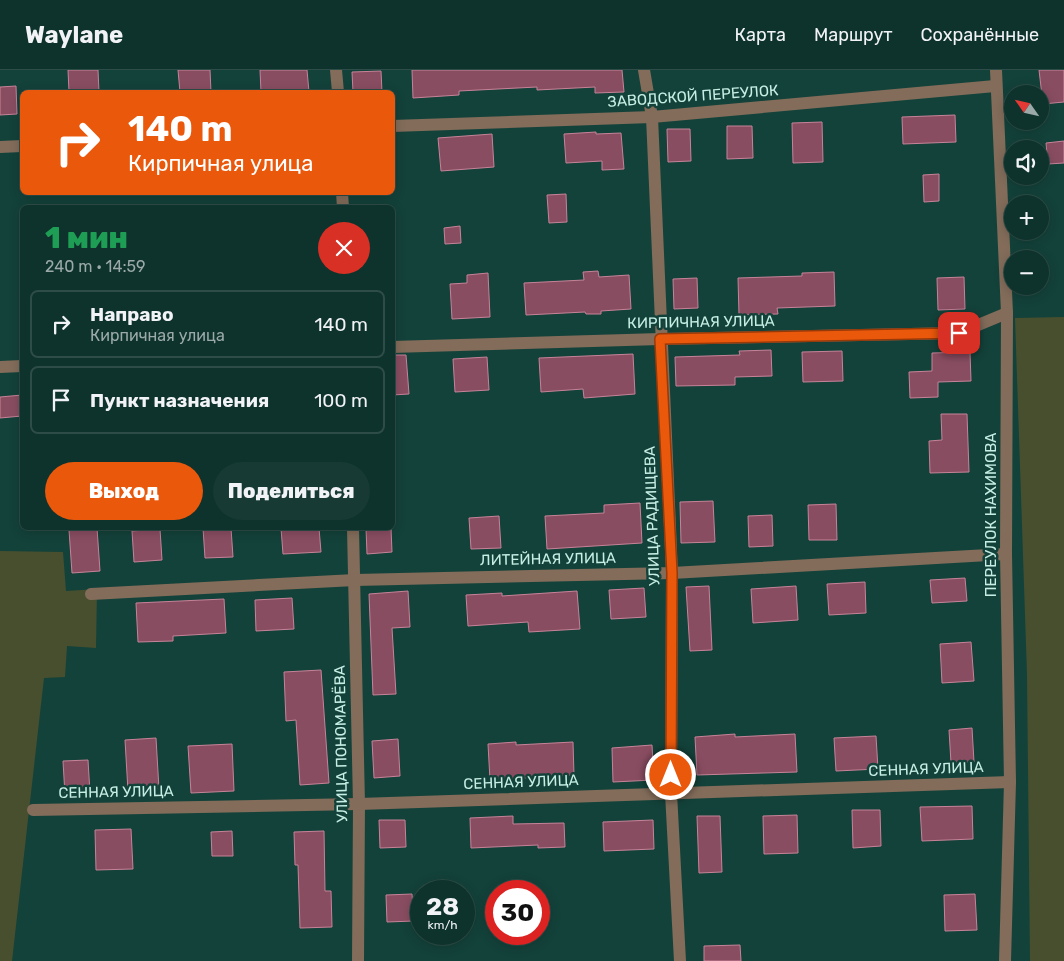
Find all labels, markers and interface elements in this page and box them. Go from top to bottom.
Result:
text: Waylane [25,21,123,49]
text: Карта [735,24,786,46]
text: Маршрут [814,24,893,46]
text: Сохранённые [921,24,1039,46]
street label: ЗАВОДСКОЙ ПЕРЕУЛОК [607,81,780,111]
north arrow [1004,85,1049,130]
map controls [1004,85,1049,295]
text: 140 m [128,108,233,150]
icon: right [45,110,110,175]
button: sound [1004,140,1049,185]
text: Кирпичная улица [128,150,313,177]
button: + [1004,195,1049,240]
text: 1 мин [45,220,128,256]
button: close [318,222,370,274]
button: − [1004,250,1049,295]
text: 240 m · 14:59 [45,257,145,276]
text: Направо [90,303,174,326]
icon: right [47,310,75,338]
street label: КИРПИЧНАЯ УЛИЦА [627,312,775,332]
pin [938,312,980,354]
text: 140 m [314,313,368,336]
icon: arrive [945,319,973,347]
text: Кирпичная улица [90,326,225,345]
icon: arrive [47,386,75,414]
text: Пункт назначения [90,389,269,412]
text: 100 m [314,389,368,412]
street label: ПЕРЕУЛОК НАХИМОВА [982,433,1000,597]
street label: УЛИЦА РАДИЩЕВА [641,446,663,586]
button: Выход [45,462,203,520]
button: Поделиться [213,462,370,520]
street label: ЛИТЕЙНАЯ УЛИЦА [480,549,616,569]
street label: УЛИЦА ПОНОМАРЁВА [331,665,351,823]
position arrow [644,748,696,800]
street label: СЕННАЯ УЛИЦА [868,758,984,780]
street label: СЕННАЯ УЛИЦА [463,771,579,793]
street label: СЕННАЯ УЛИЦА [58,782,174,802]
speed limit sign: 30 [485,880,550,945]
text: 28 [426,892,459,921]
text: km/h [428,918,457,932]

